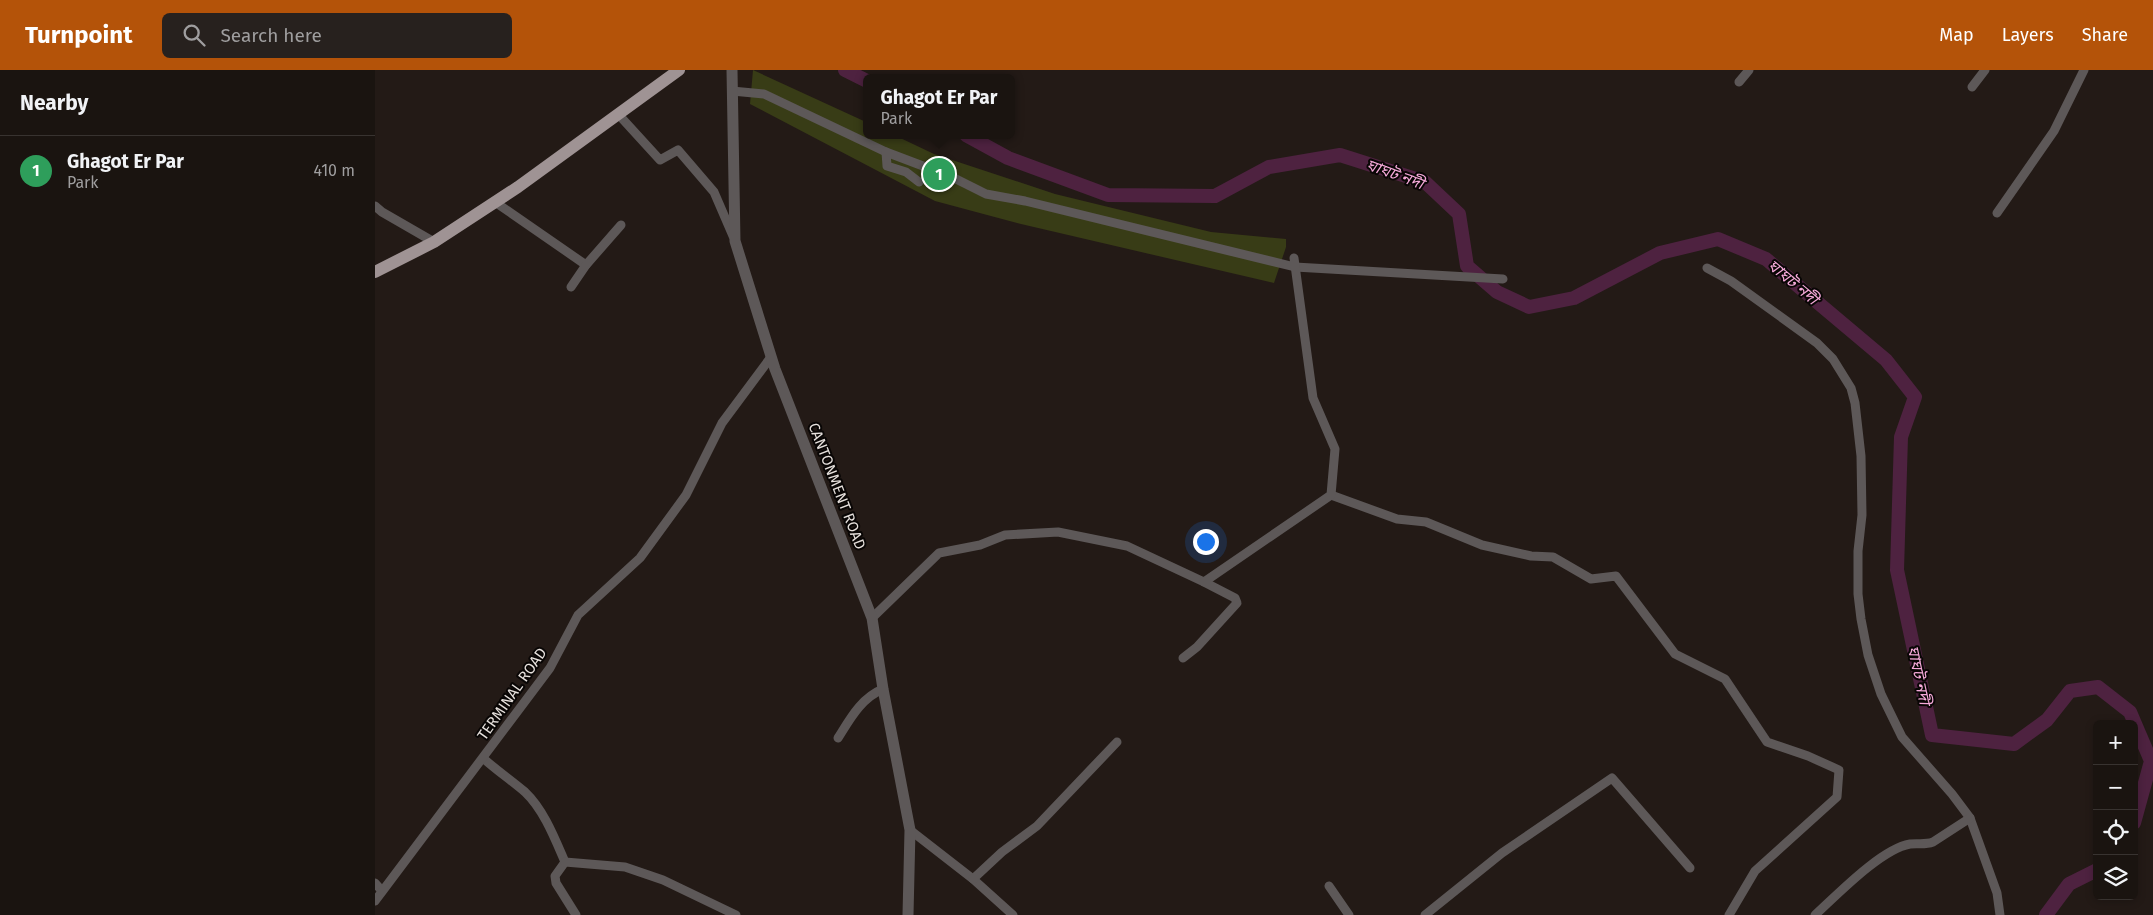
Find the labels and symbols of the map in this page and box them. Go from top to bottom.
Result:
pin: 1 [923,155,955,193]
water label: ঘাঘট নদী [1364,155,1429,194]
water label: ঘাঘট নদী [1764,256,1824,310]
street label: CANTONMENT ROAD [805,420,869,552]
your location [1193,529,1219,555]
street label: TERMINAL ROAD [473,644,551,744]
water label: ঘাঘট নদী [1903,644,1935,709]

